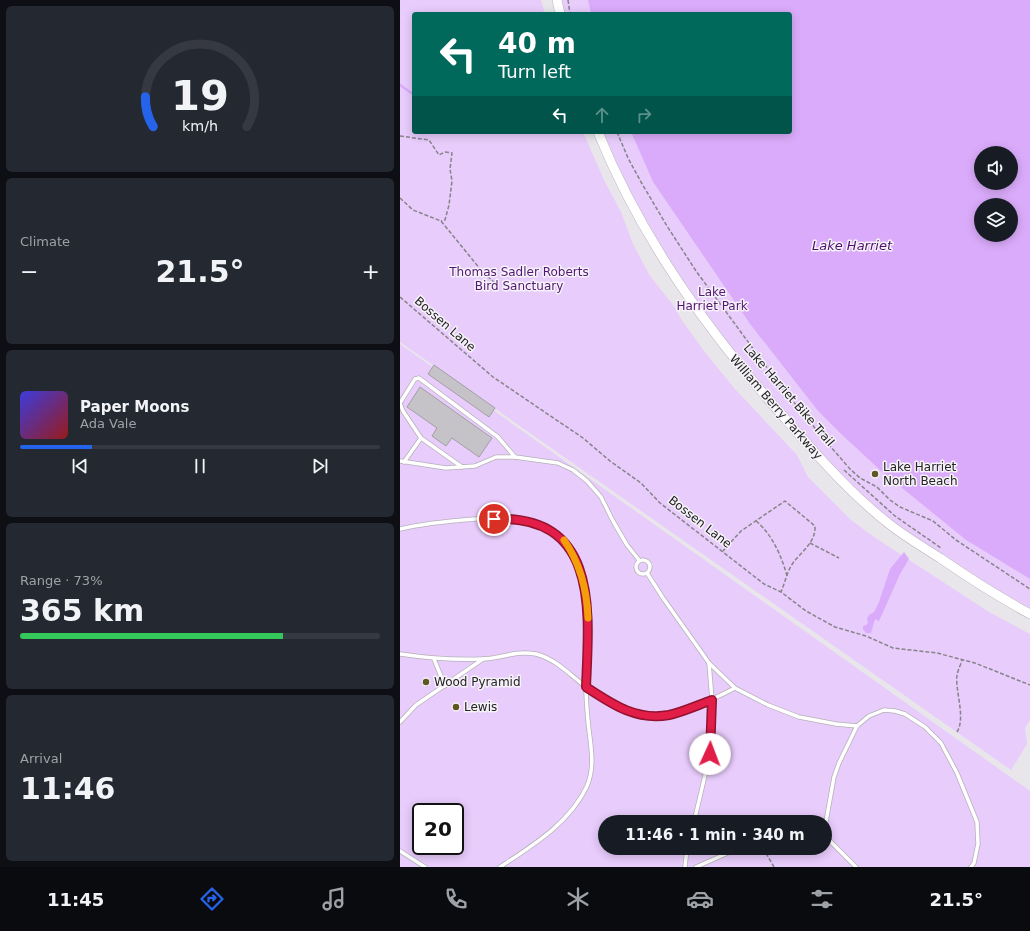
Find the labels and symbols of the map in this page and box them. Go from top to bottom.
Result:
water label: Lake Harriet [812,238,893,253]
park label: Thomas Sadler Roberts Bird Sanctuary [448,265,589,293]
park label: Lake Harriet Park [676,285,748,313]
street label: Bossen Lane [412,294,478,354]
street label: Lake Harriet Bike Trail [741,341,837,449]
street label: William Berry Parkway [727,352,825,462]
place label: Lake Harriet North Beach [883,460,958,488]
marker: Lake Harriet North Beach [870,469,880,479]
street label: Bossen Lane [666,493,734,551]
pin [477,502,511,536]
place label: Wood Pyramid [434,675,521,689]
marker: Wood Pyramid [421,677,431,687]
place label: Lewis [464,700,497,714]
marker: Lewis [451,702,461,712]
position arrow [689,733,731,775]
speed limit sign: 20 [412,803,464,855]

